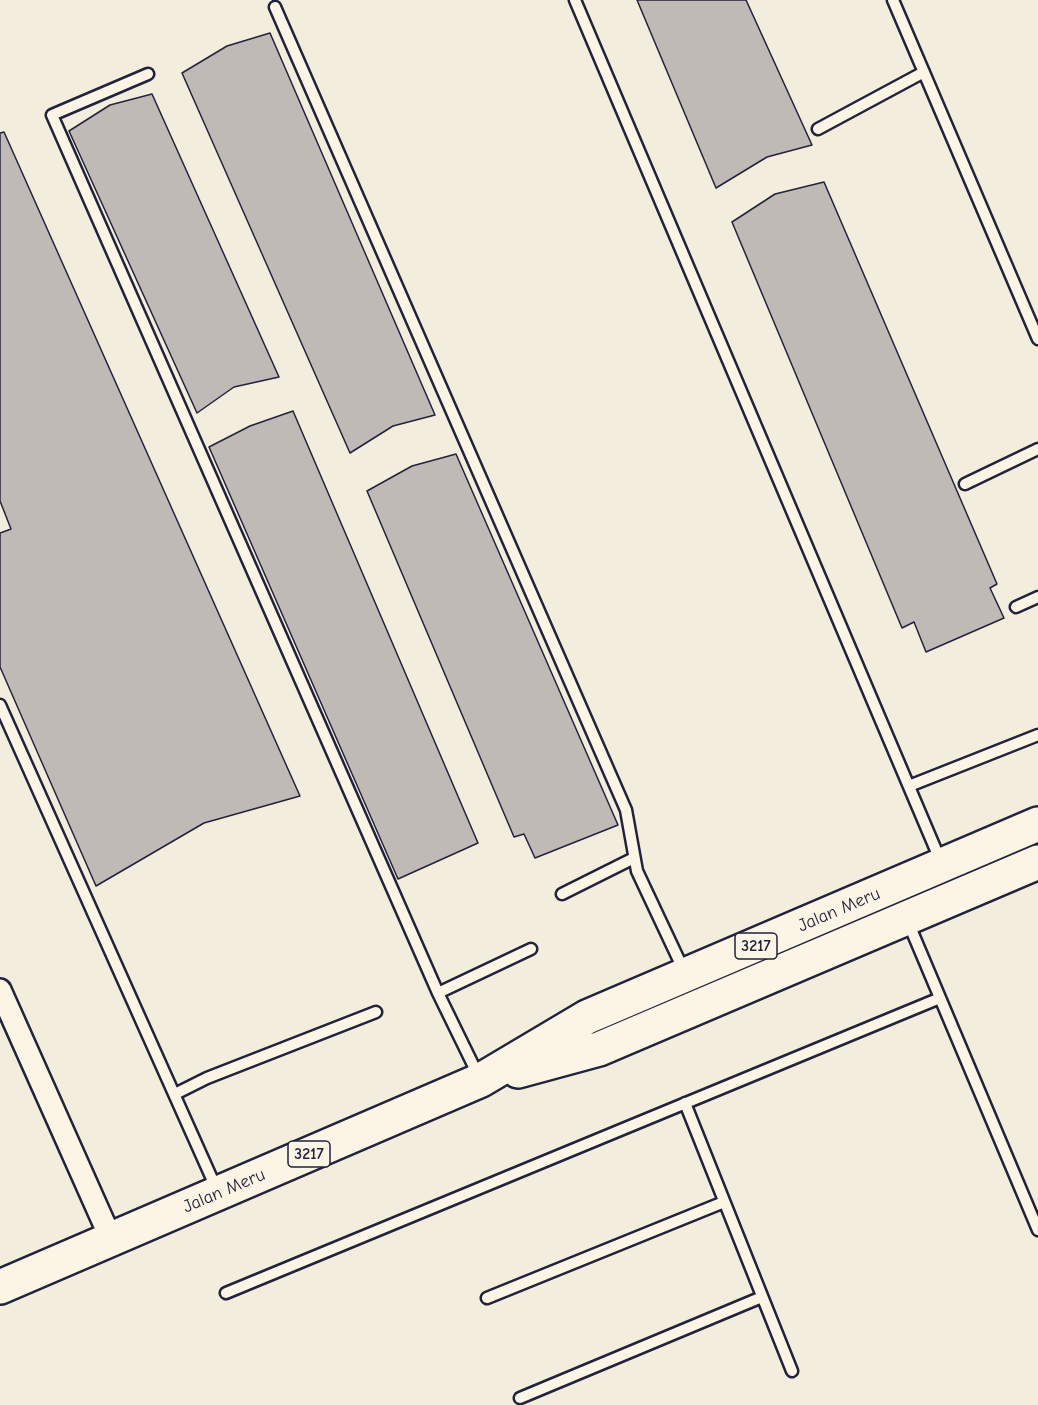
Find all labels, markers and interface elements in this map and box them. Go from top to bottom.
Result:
street label: Jalan Meru [795,883,883,937]
road number: 3217 [735,933,777,959]
road number: 3217 [288,1141,330,1167]
street label: Jalan Meru [180,1164,268,1218]

